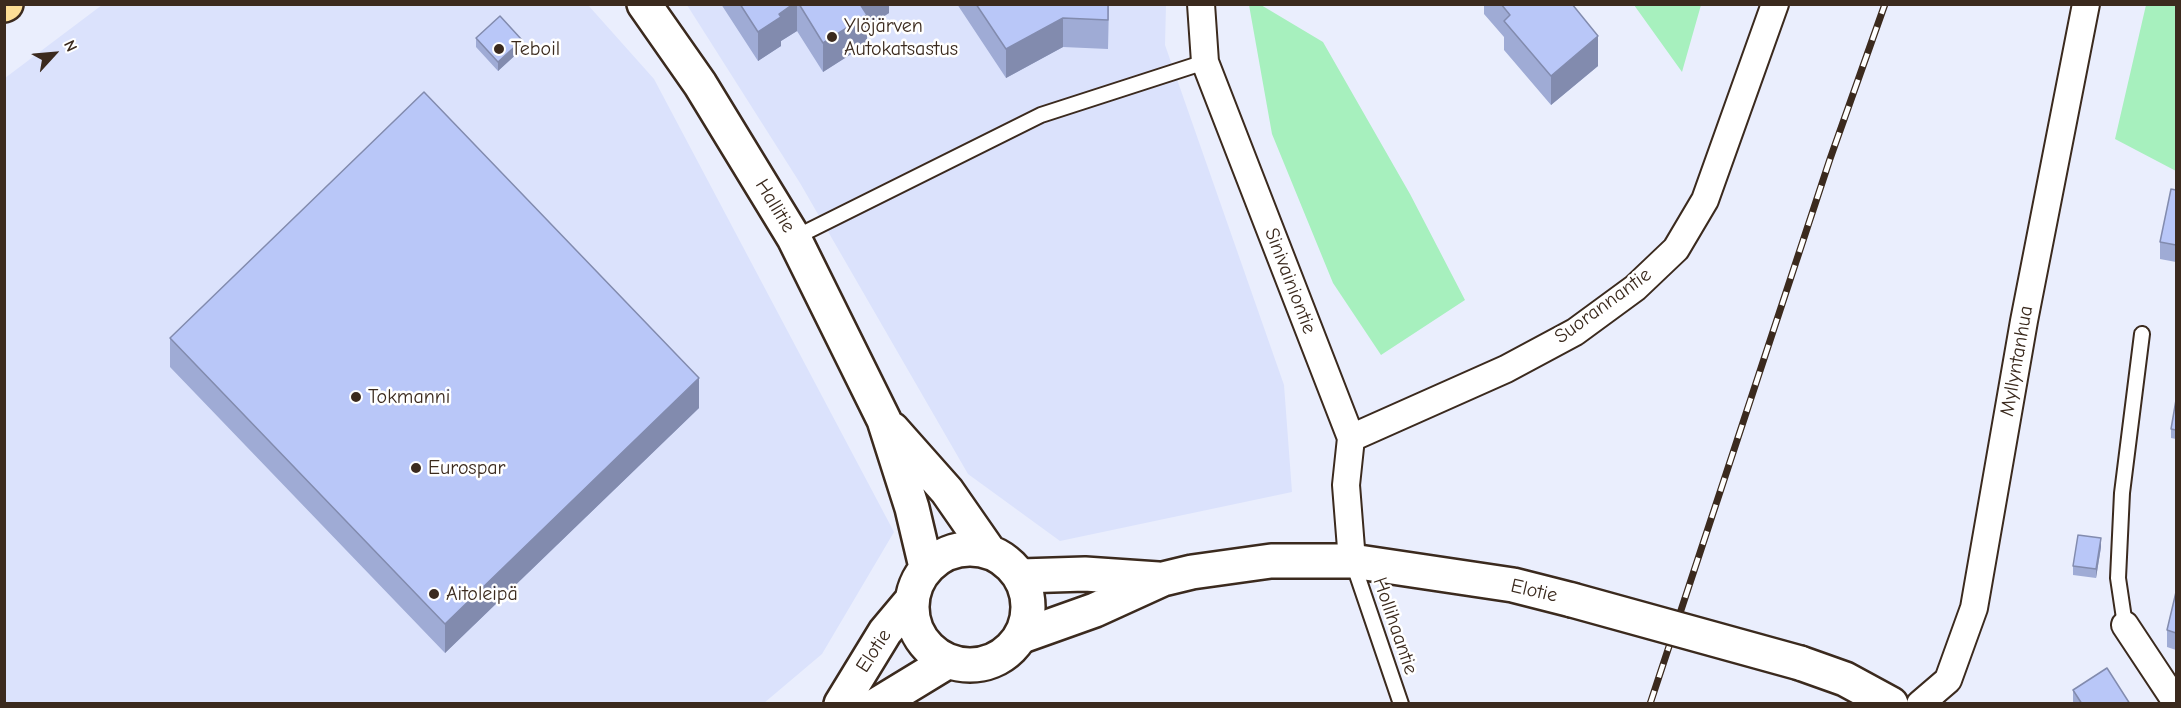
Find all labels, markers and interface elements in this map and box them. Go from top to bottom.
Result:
place label: Ylöjärven Autokatsastus [844,14,958,61]
north arrow [24,24,84,84]
marker: Ylöjärven Autokatsastus [825,30,839,44]
text: N [60,37,81,55]
place label: Teboil [511,37,560,61]
marker: Teboil [492,42,506,56]
street label: Hallitie [750,175,800,237]
street label: Sinivainiontie [1259,225,1321,337]
street label: Suorannantie [1550,263,1656,349]
street label: Myllyntanhua [1995,304,2039,418]
place label: Tokmanni [368,385,450,409]
marker: Tokmanni [349,390,363,404]
place label: Eurospar [428,456,506,480]
marker: Eurospar [409,461,423,475]
street label: Hollihaantie [1367,574,1423,678]
street label: Elotie [1508,574,1560,608]
place label: Aitoleipä [446,582,518,606]
marker: Aitoleipä [427,587,441,601]
street label: Elotie [851,625,897,677]

